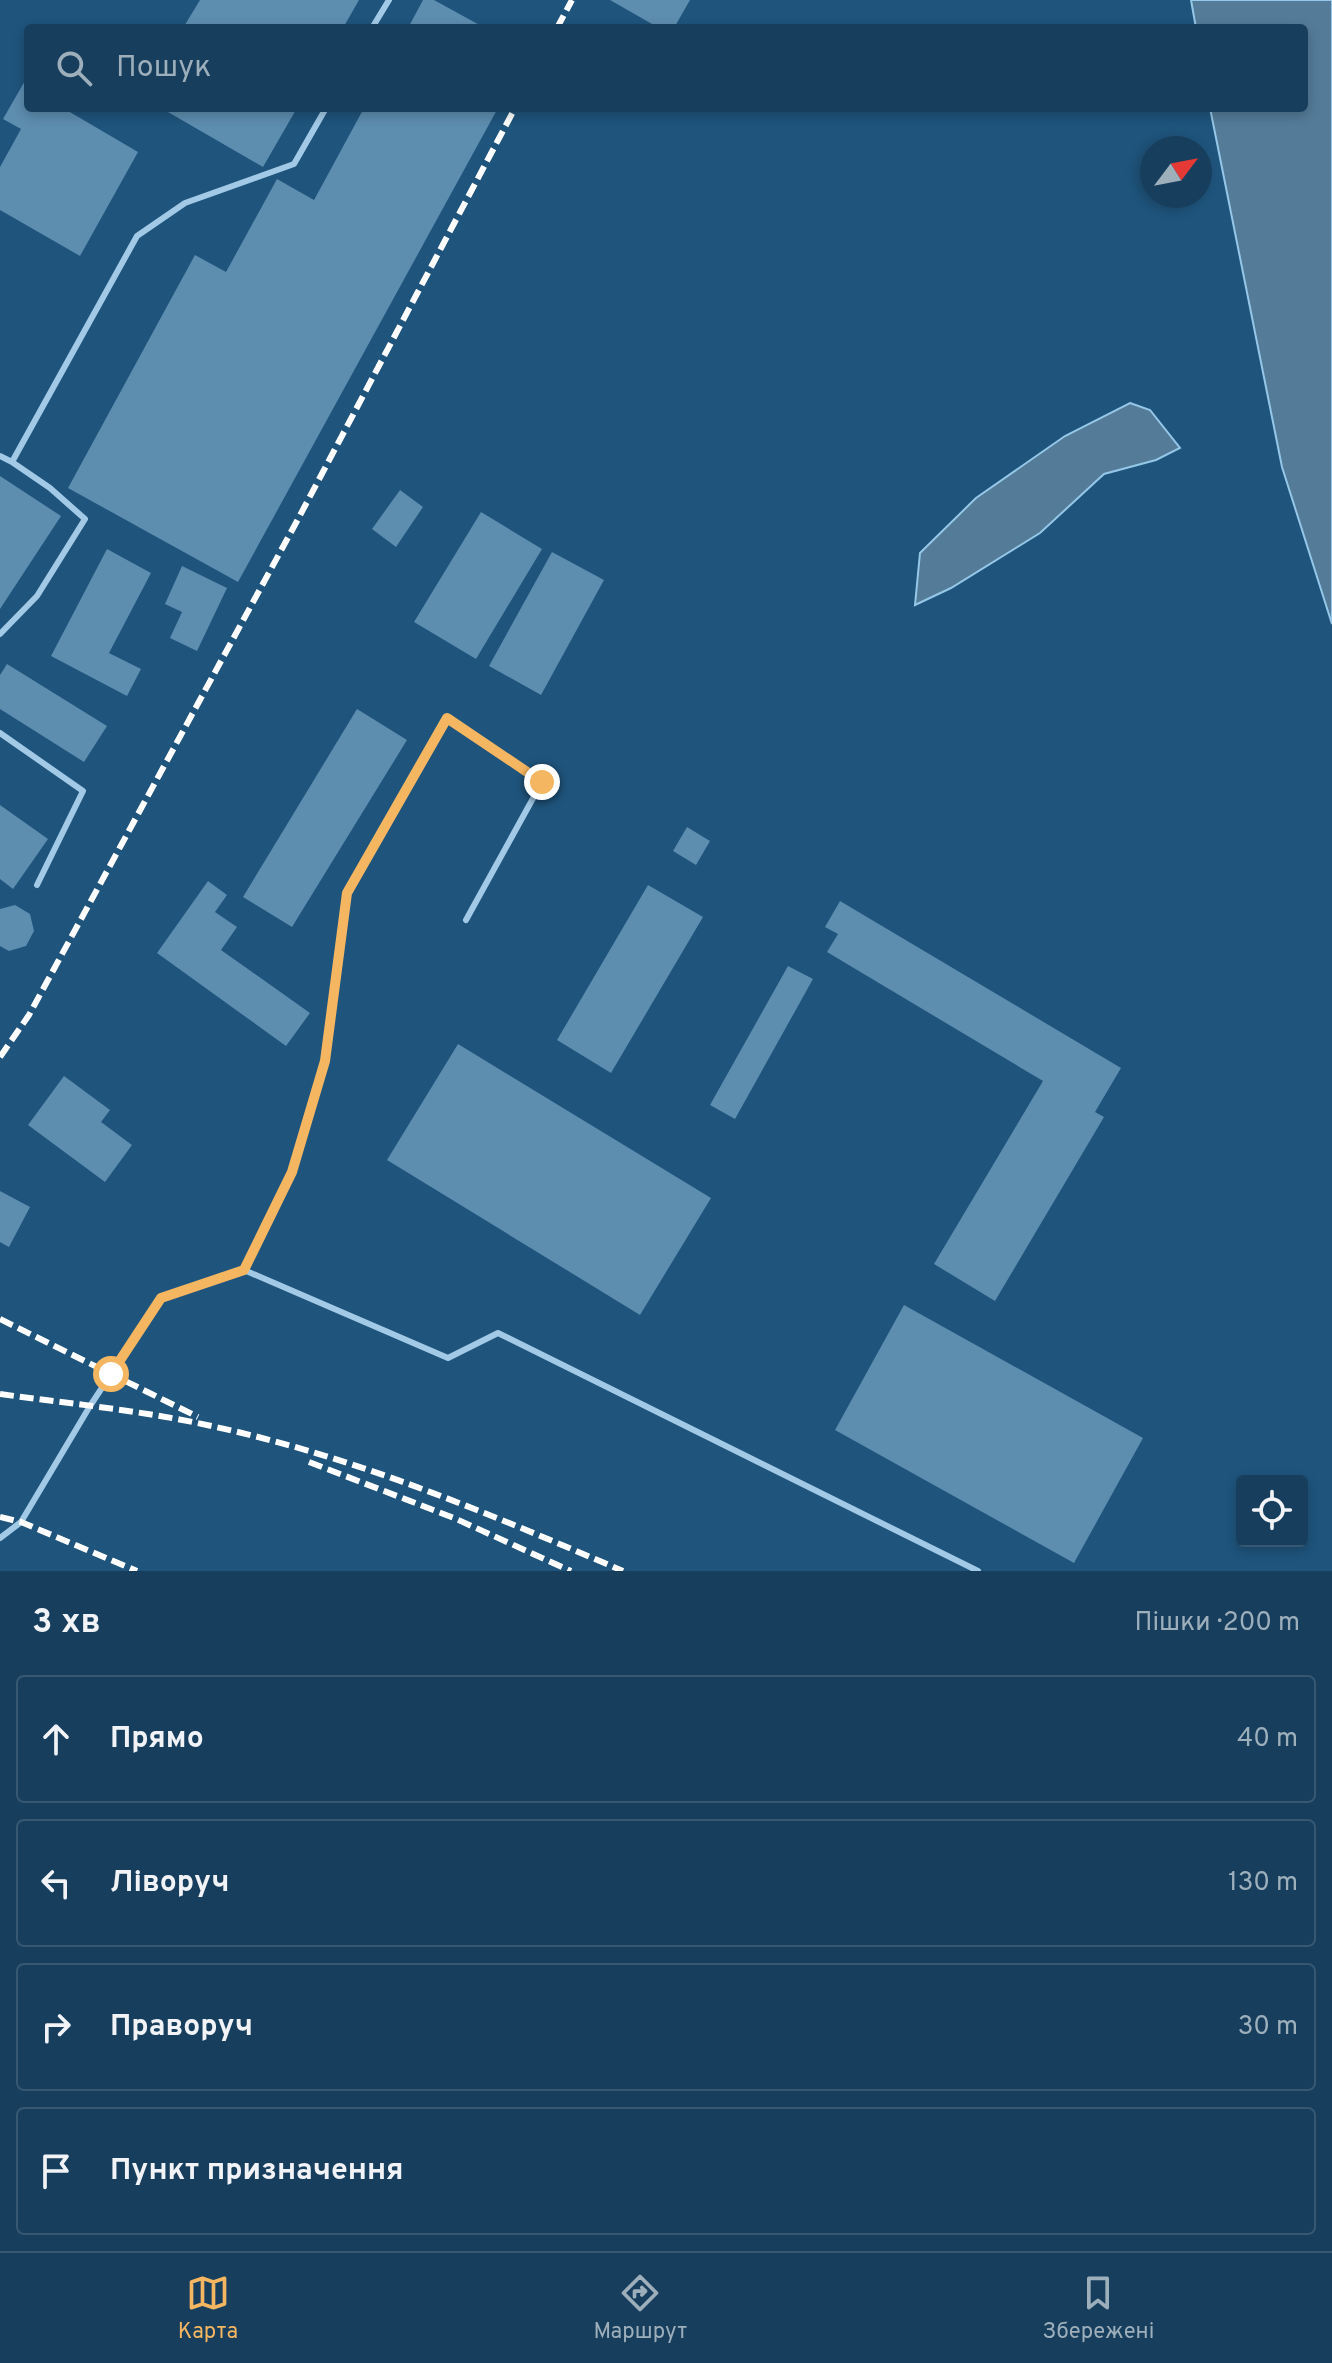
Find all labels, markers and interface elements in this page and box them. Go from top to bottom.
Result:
search box [24,24,1308,112]
icon: search [52,46,96,90]
text: Пошук [116,50,211,87]
north arrow [1140,136,1212,208]
route end [524,764,560,800]
route start [93,1356,129,1392]
map controls [1236,1475,1308,1547]
button: locate [1236,1475,1308,1547]
text: 3 хв [32,1602,101,1645]
text: Пішки · 200 m [1135,1607,1300,1640]
icon: ahead [34,1717,78,1761]
text: Прямо [110,1721,204,1758]
text: 40 m [1237,1723,1298,1756]
icon: left [34,1861,78,1905]
text: Ліворуч [110,1865,229,1902]
text: 130 m [1228,1867,1298,1900]
icon: right [34,2005,78,2049]
text: Праворуч [110,2009,253,2046]
text: 30 m [1238,2011,1298,2044]
icon: arrive [34,2149,78,2193]
text: Пункт призначення [110,2153,403,2190]
tab: Карта [178,2271,238,2346]
tab: Маршрут [594,2271,687,2346]
tab: Збережені [1043,2271,1154,2346]

